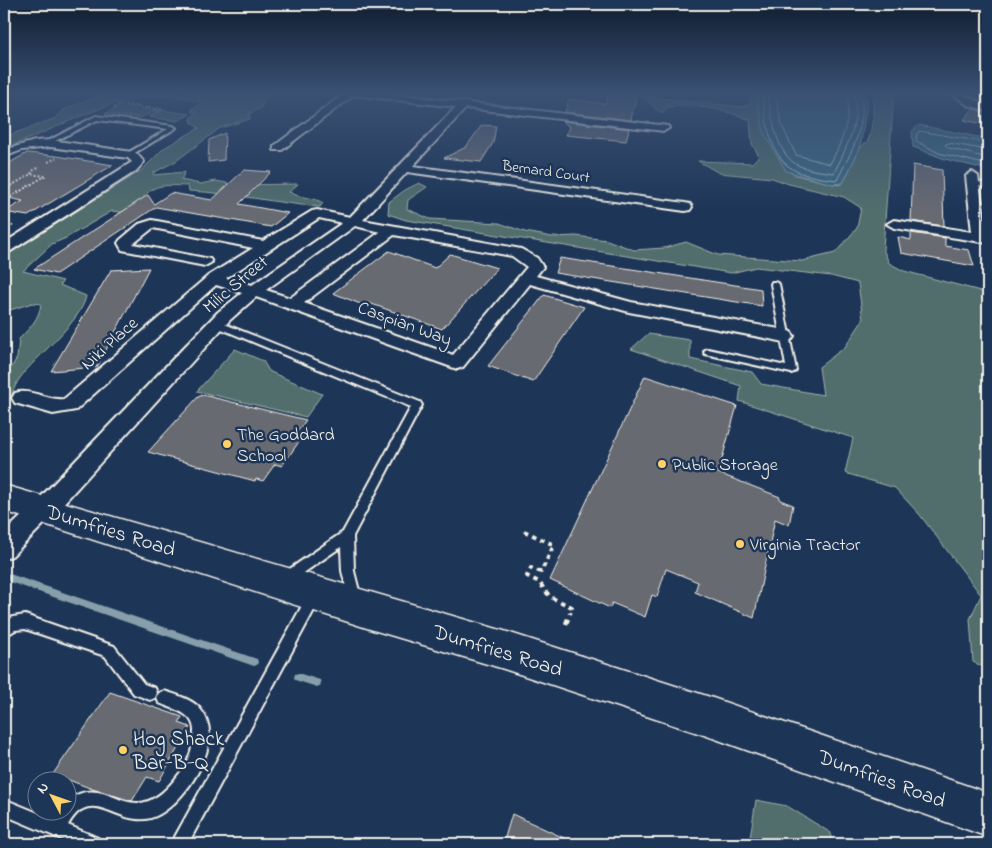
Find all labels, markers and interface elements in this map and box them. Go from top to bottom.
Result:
street label: Bernard Court [500,155,591,189]
street label: Milic Street [198,250,275,321]
street label: Caspian Way [354,296,455,354]
street label: Niki Place [76,311,145,377]
place label: The Goddard School [237,423,335,470]
marker: The Goddard School [221,438,233,450]
place label: Public Storage [672,453,779,480]
marker: Public Storage [656,458,668,470]
street label: Dumfries Road [41,498,179,566]
place label: Virginia Tractor [749,533,861,560]
marker: Virginia Tractor [734,538,746,550]
street label: Dumfries Road [428,618,566,686]
place label: Hog Shack Bar-B-Q [132,725,225,779]
street label: Dumfries Road [812,743,950,817]
marker: Hog Shack Bar-B-Q [117,744,129,756]
north arrow [28,770,78,820]
text: N [32,778,54,799]

